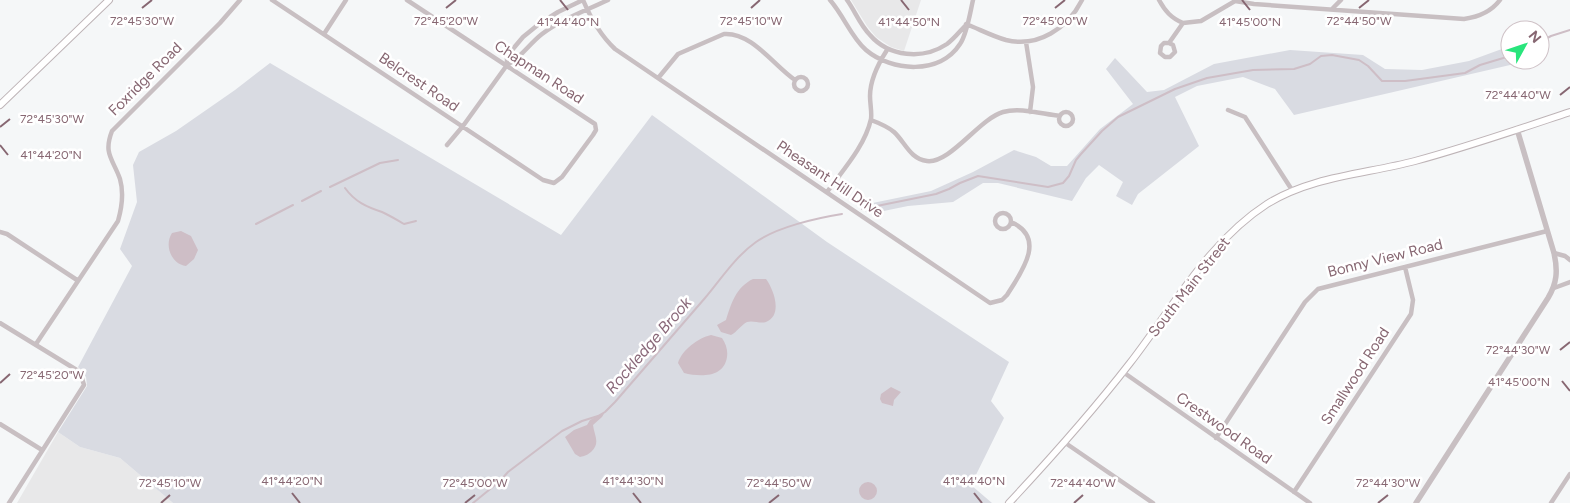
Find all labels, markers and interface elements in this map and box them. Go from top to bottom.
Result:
text: 72°45'30"W [110,14,174,28]
text: 72°45'20"W [414,14,479,28]
text: 72°45'10"W [720,14,783,28]
text: 72°45'00"W [1022,14,1088,28]
text: 72°44'50"W [1327,14,1392,28]
text: 41°44'40"N [537,15,599,29]
text: 41°44'50"N [878,15,940,29]
text: 41°45'00"N [1219,15,1281,29]
north arrow [1500,20,1550,70]
text: N [1525,27,1545,47]
street label: Chapman Road [491,36,587,108]
street label: Foxridge Road [105,39,185,119]
street label: Belcrest Road [375,49,463,115]
text: 72°44'40"W [1485,88,1551,102]
text: 72°45'30"W [20,112,84,126]
street label: Pheasant Hill Drive [773,137,887,221]
text: 41°44'20"N [20,148,82,162]
street label: South Main Street [1144,233,1234,341]
street label: Bonny View Road [1326,235,1444,281]
water label: Rockledge Brook [601,292,696,397]
street label: Smallwood Road [1317,324,1393,428]
text: 72°44'30"W [1486,343,1551,357]
text: 72°45'20"W [20,368,85,382]
text: 41°45'00"N [1488,375,1550,389]
street label: Crestwood Road [1173,388,1275,468]
text: 41°44'20"N [261,474,323,488]
text: 41°44'30"N [602,474,664,488]
text: 41°44'40"N [943,474,1005,488]
text: 72°45'10"W [139,476,202,490]
text: 72°45'00"W [442,476,508,490]
text: 72°44'50"W [747,476,812,490]
text: 72°44'40"W [1050,476,1116,490]
text: 72°44'30"W [1356,476,1421,490]

